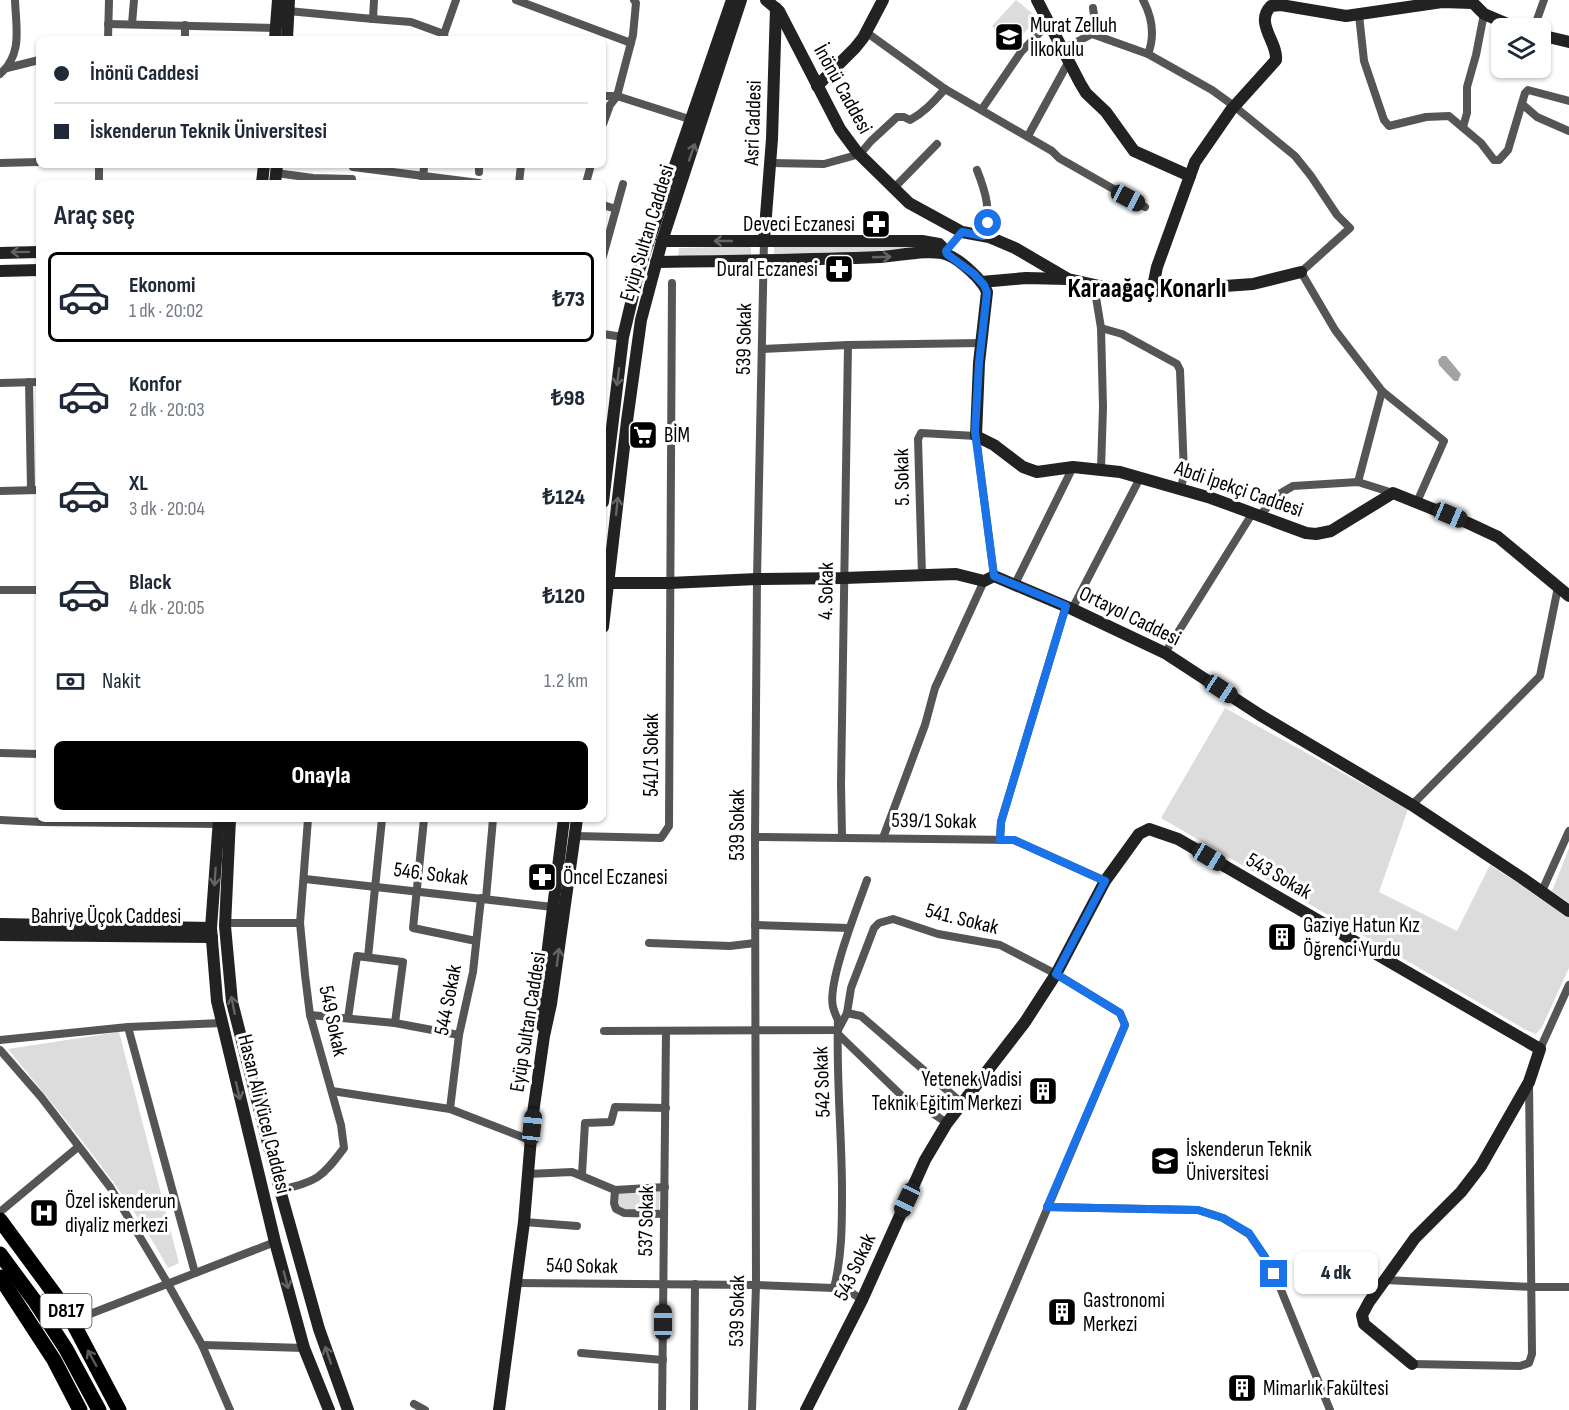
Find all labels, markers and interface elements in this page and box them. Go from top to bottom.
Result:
place label: Murat Zelluh İlkokulu [1030,13,1117,62]
map controls [1491,18,1551,78]
button: layers [1491,18,1551,78]
school or university icon: Murat Zelluh İlkokulu [993,21,1025,53]
street label: İnönü Caddesi [808,40,878,138]
text: İnönü Caddesi [90,60,199,87]
street label: Asri Caddesi [739,80,767,167]
text: İskenderun Teknik Üniversitesi [90,118,327,145]
one-way arrow [687,143,698,162]
street label: Eyüp Sultan Caddesi [614,162,680,304]
car [1108,182,1148,214]
text: Araç seç [54,200,135,232]
pharmacy icon: Deveci Eczanesi [860,208,892,240]
route start [974,209,1001,236]
place label: Deveci Eczanesi [743,212,855,237]
one-way arrow [713,235,733,247]
one-way arrow [10,246,30,258]
one-way arrow [872,251,892,263]
pharmacy icon: Dural Eczanesi [823,253,855,285]
place label: Dural Eczanesi [717,257,818,282]
icon: car [57,270,111,324]
text: Ekonomi [129,272,195,299]
district label: Karaağaç Konarlı [1068,273,1226,305]
text: ₺73 [552,286,585,313]
text: 1 dk · 20:02 [129,299,203,323]
street label: 539 Sokak [731,303,757,375]
one-way arrow [613,366,624,386]
icon: car [57,369,111,423]
text: Konfor [129,371,182,398]
text: ₺98 [551,385,585,412]
text: 2 dk · 20:03 [129,398,205,422]
supermarket icon: BİM [627,419,659,451]
place label: BİM [664,423,690,448]
street label: 5. Sokak [889,448,915,506]
street label: Abdi İpekçi Caddesi [1171,455,1306,523]
icon: car [57,468,111,522]
text: XL [129,470,148,497]
text: ₺124 [543,484,585,511]
text: 3 dk · 20:04 [129,497,205,521]
one-way arrow [612,497,623,517]
car [1430,500,1470,530]
street label: 4. Sokak [813,562,839,620]
icon: car [57,567,111,621]
text: Black [129,569,171,596]
street label: Ortayol Caddesi [1075,581,1185,651]
text: ₺120 [542,583,585,610]
text: 4 dk · 20:05 [129,596,204,620]
icon: cash [54,665,87,698]
text: Nakit [102,668,141,695]
text: 1.2 km [544,669,588,693]
car [1201,672,1241,706]
street label: 541/1 Sokak [639,713,664,797]
button: Onayla [54,741,588,810]
street label: 539 Sokak [725,789,750,861]
street label: 539/1 Sokak [891,808,977,834]
car [1189,840,1229,874]
street label: 543 Sokak [1242,847,1316,905]
street label: 546. Sokak [392,857,470,891]
pharmacy icon: Öncel Eczanesi [526,861,558,893]
place label: Öncel Eczanesi [563,865,668,890]
one-way arrow [209,867,220,887]
street label: 541. Sokak [923,898,1001,940]
street label: Bahriye Üçok Caddesi [31,904,181,929]
place label: Gaziye Hatun Kız Öğrenci Yurdu [1303,913,1420,962]
building icon: Gaziye Hatun Kız Öğrenci Yurdu [1266,921,1298,953]
one-way arrow [552,948,563,968]
street label: Eyüp Sultan Caddesi [505,950,551,1094]
street label: 544 Sokak [429,963,467,1037]
street label: 549 Sokak [313,983,353,1059]
one-way arrow [227,996,238,1015]
street label: Hasan Ali Yücel Caddesi [232,1032,296,1196]
street label: 542 Sokak [808,1046,836,1118]
place label: Yetenek Vadisi Teknik Eğitim Merkezi [872,1067,1022,1116]
building icon: Yetenek Vadisi Teknik Eğitim Merkezi [1027,1075,1059,1107]
one-way arrow [232,1081,244,1100]
car [521,1108,543,1146]
place label: İskenderun Teknik Üniversitesi [1186,1137,1312,1186]
school or university icon: İskenderun Teknik Üniversitesi [1149,1145,1181,1177]
car [891,1180,923,1220]
street label: 537 Sokak [633,1185,659,1257]
place label: Özel iskenderun diyaliz merkezi [65,1189,176,1238]
hospital icon: Özel iskenderun diyaliz merkezi [28,1197,60,1229]
street label: 543 Sokak [829,1229,881,1305]
street label: 540 Sokak [546,1253,618,1279]
callout: 4 dk [1295,1253,1379,1295]
route end [1260,1260,1287,1287]
text: 4 dk [1321,1261,1351,1285]
one-way arrow [280,1270,292,1289]
street label: 539 Sokak [724,1275,750,1347]
place label: Gastronomi Merkezi [1083,1288,1165,1337]
road number: D817 [40,1294,92,1328]
building icon: Gastronomi Merkezi [1046,1296,1078,1328]
car [654,1304,672,1340]
one-way arrow [322,1346,333,1365]
one-way arrow [86,1350,98,1367]
building icon: Mimarlık Fakültesi [1226,1372,1258,1404]
place label: Mimarlık Fakültesi [1263,1376,1389,1401]

